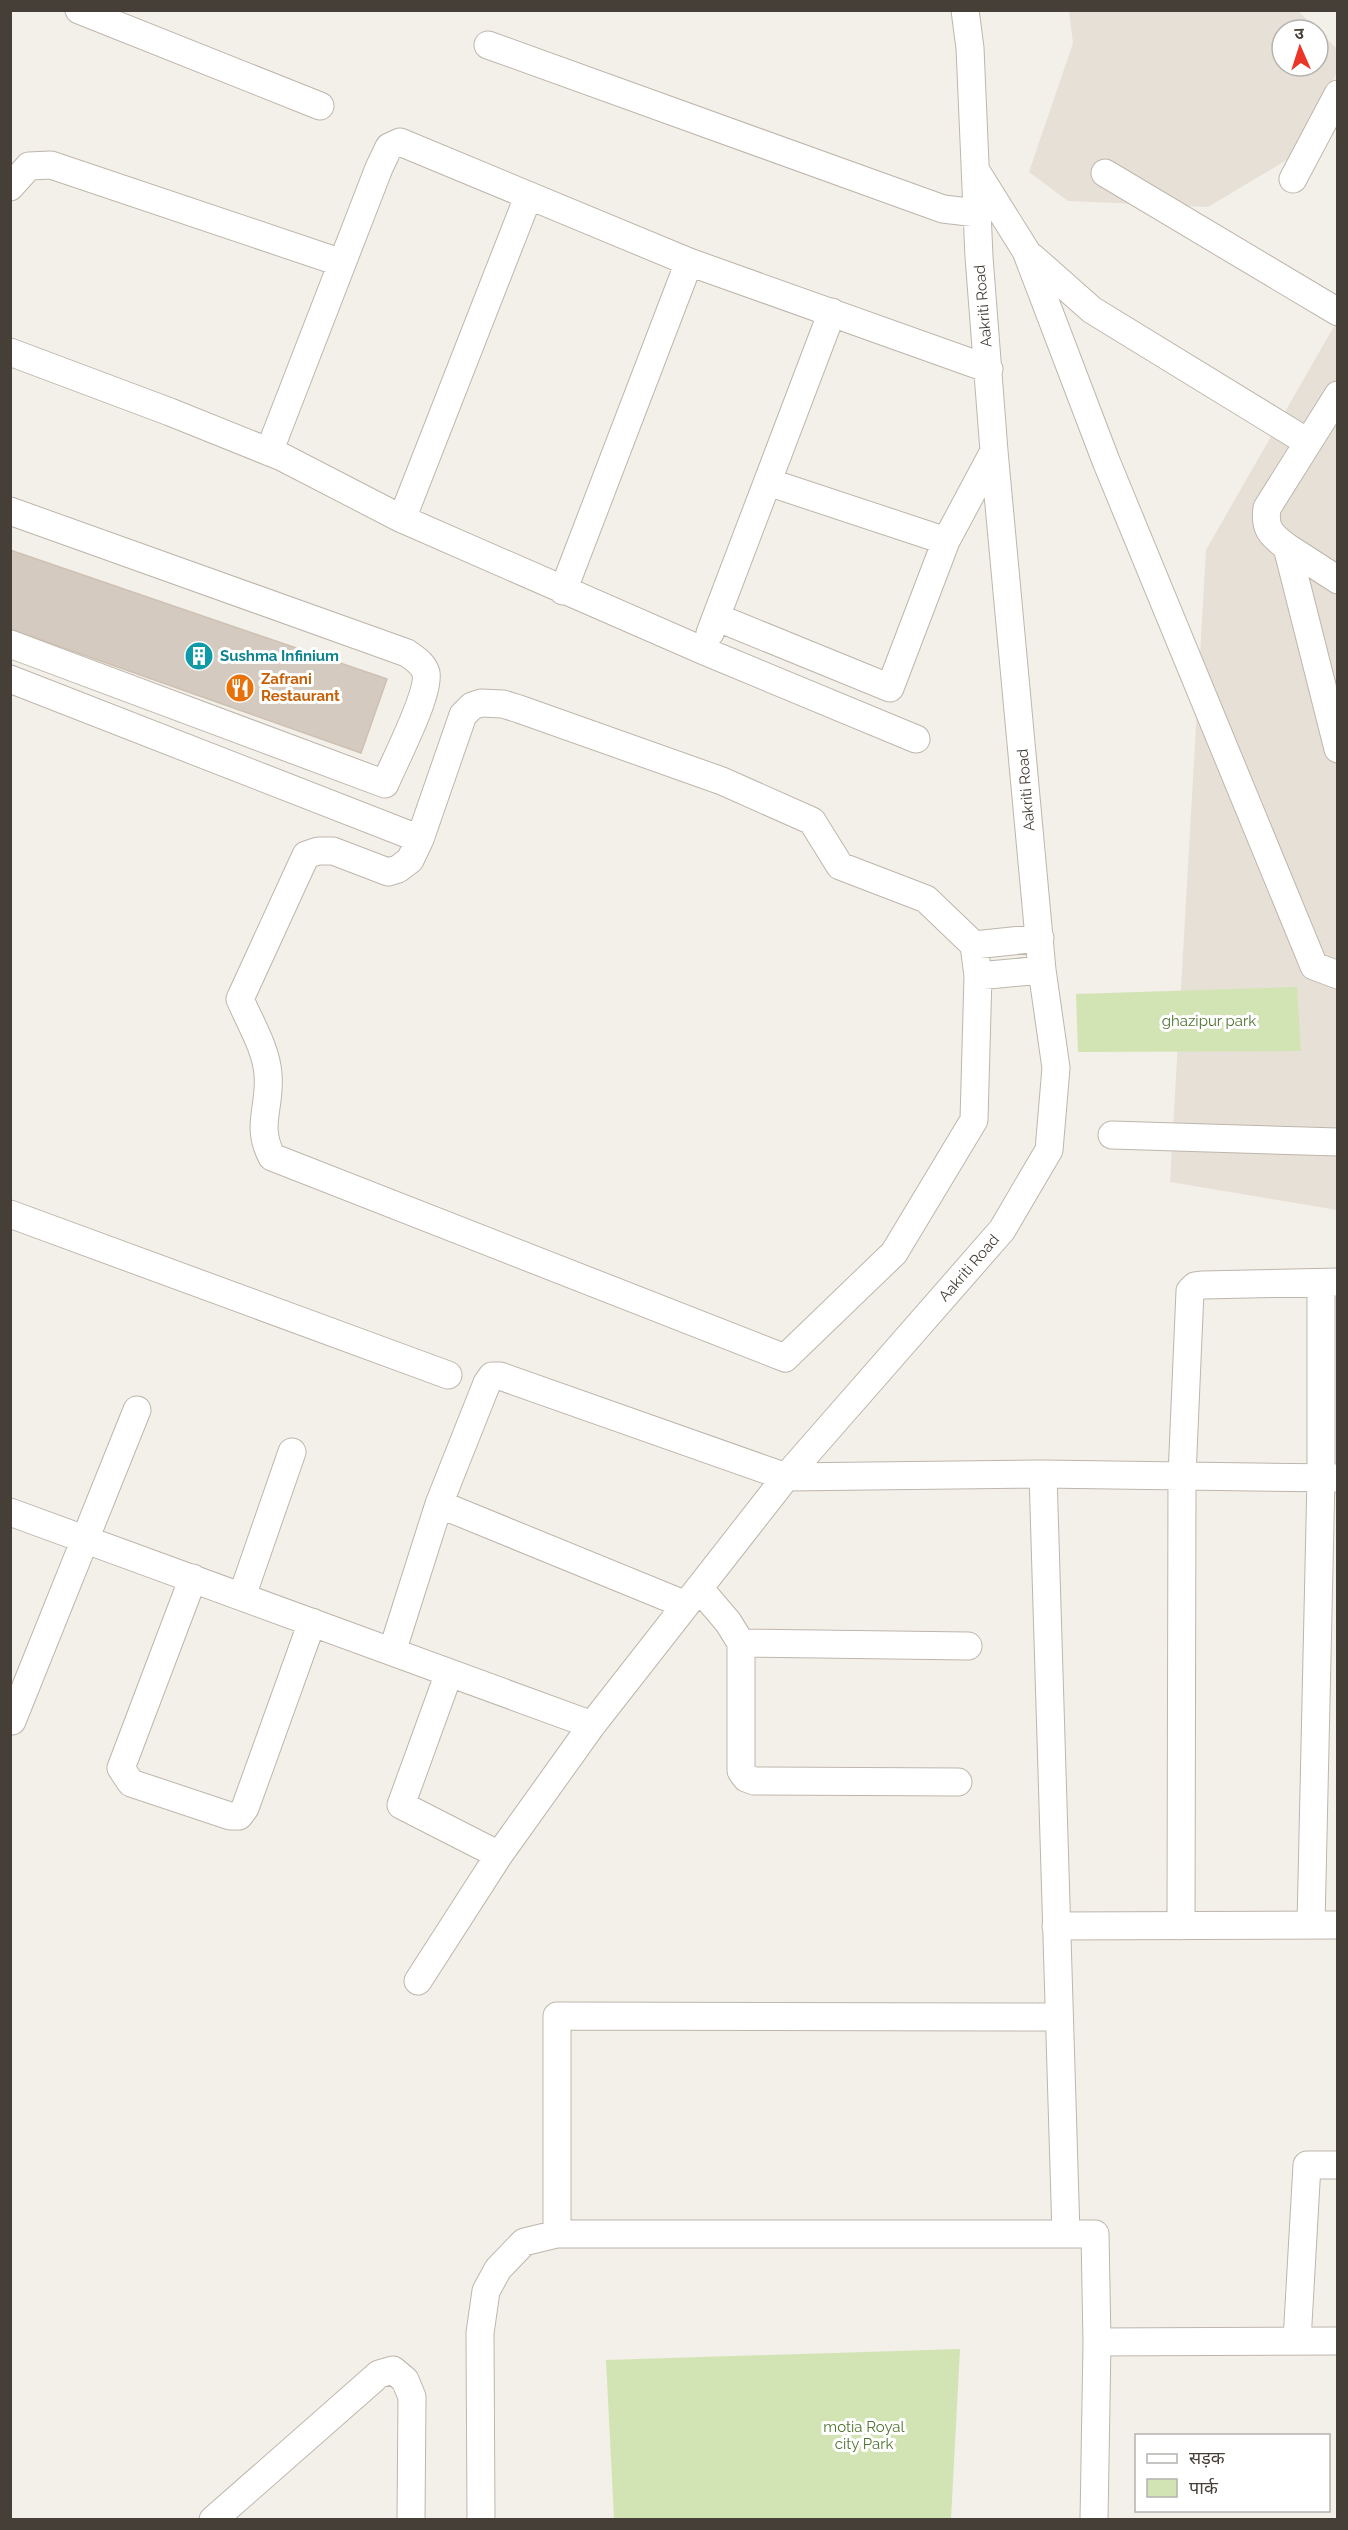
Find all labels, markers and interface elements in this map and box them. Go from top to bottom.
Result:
north arrow [1270,18,1330,78]
text: उ [1294,24,1305,43]
street label: Aakriti Road [970,264,996,348]
building icon: Sushma Infinium [183,640,215,672]
place label: Sushma Infinium [220,647,339,665]
place label: Zafrani Restaurant [261,670,340,705]
restaurant icon: Zafrani Restaurant [224,672,256,704]
street label: Aakriti Road [1013,748,1039,832]
park label: ghazipur park [1162,1012,1256,1030]
street label: Aakriti Road [935,1231,1003,1305]
park label: motia Royal city Park [823,2418,906,2453]
legend [1135,2434,1330,2512]
text: सड़क [1189,2447,1226,2468]
text: पार्क [1189,2477,1219,2498]

